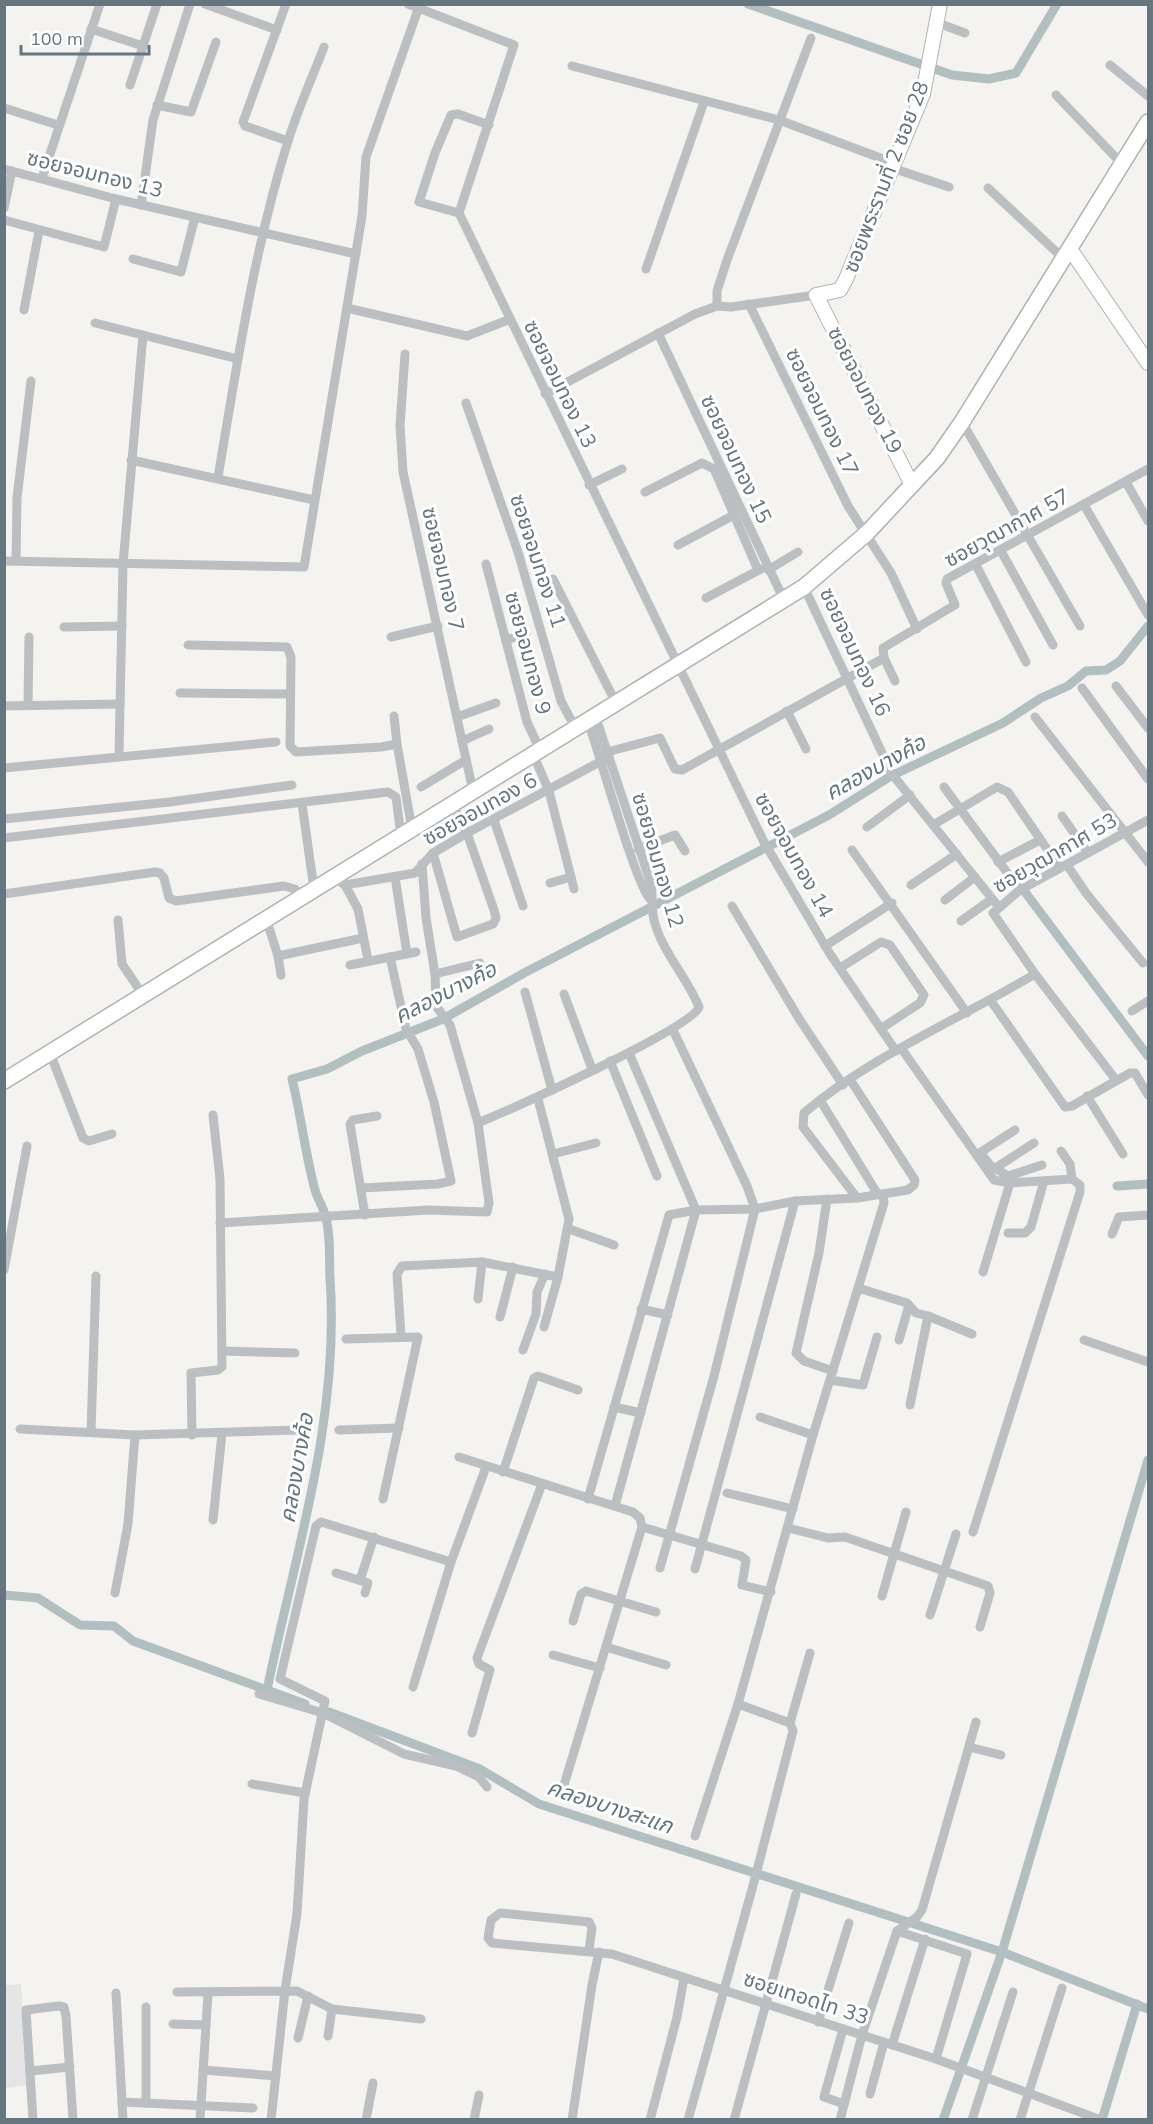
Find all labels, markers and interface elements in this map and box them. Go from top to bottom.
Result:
scale bar [21,18,148,56]
text: 100 m [30,27,83,50]
street label: ซอยพระรามที่ 2 ซอย 28 [836,77,934,276]
street label: ซอยจอมทอง 13 [25,144,166,202]
street label: ซอยจอมทอง 13 [519,315,603,452]
street label: ซอยจอมทอง 19 [823,322,909,457]
street label: ซอยจอมทอง 17 [781,343,865,480]
street label: ซอยจอมทอง 15 [696,390,778,527]
street label: ซอยวุฒากาศ 57 [939,482,1074,573]
street label: ซอยจอมทอง 11 [505,491,573,631]
street label: ซอยจอมทอง 7 [417,504,471,633]
street label: ซอยจอมทอง 16 [815,583,897,720]
street label: ซอยจอมทอง 9 [500,588,558,717]
water label: คลองบางค้อ [820,727,931,806]
street label: ซอยจอมทอง 6 [418,766,541,850]
street label: ซอยจอมทอง 14 [750,787,840,922]
street label: ซอยจอมทอง 12 [627,789,691,930]
street label: ซอยวุฒากาศ 53 [988,806,1122,899]
water label: คลองบางค้อ [389,954,502,1030]
water label: คลองบางค้อ [273,1410,320,1525]
water label: คลองบางสะแก [544,1773,677,1840]
street label: ซอยเทอดไท 33 [740,1965,872,2030]

